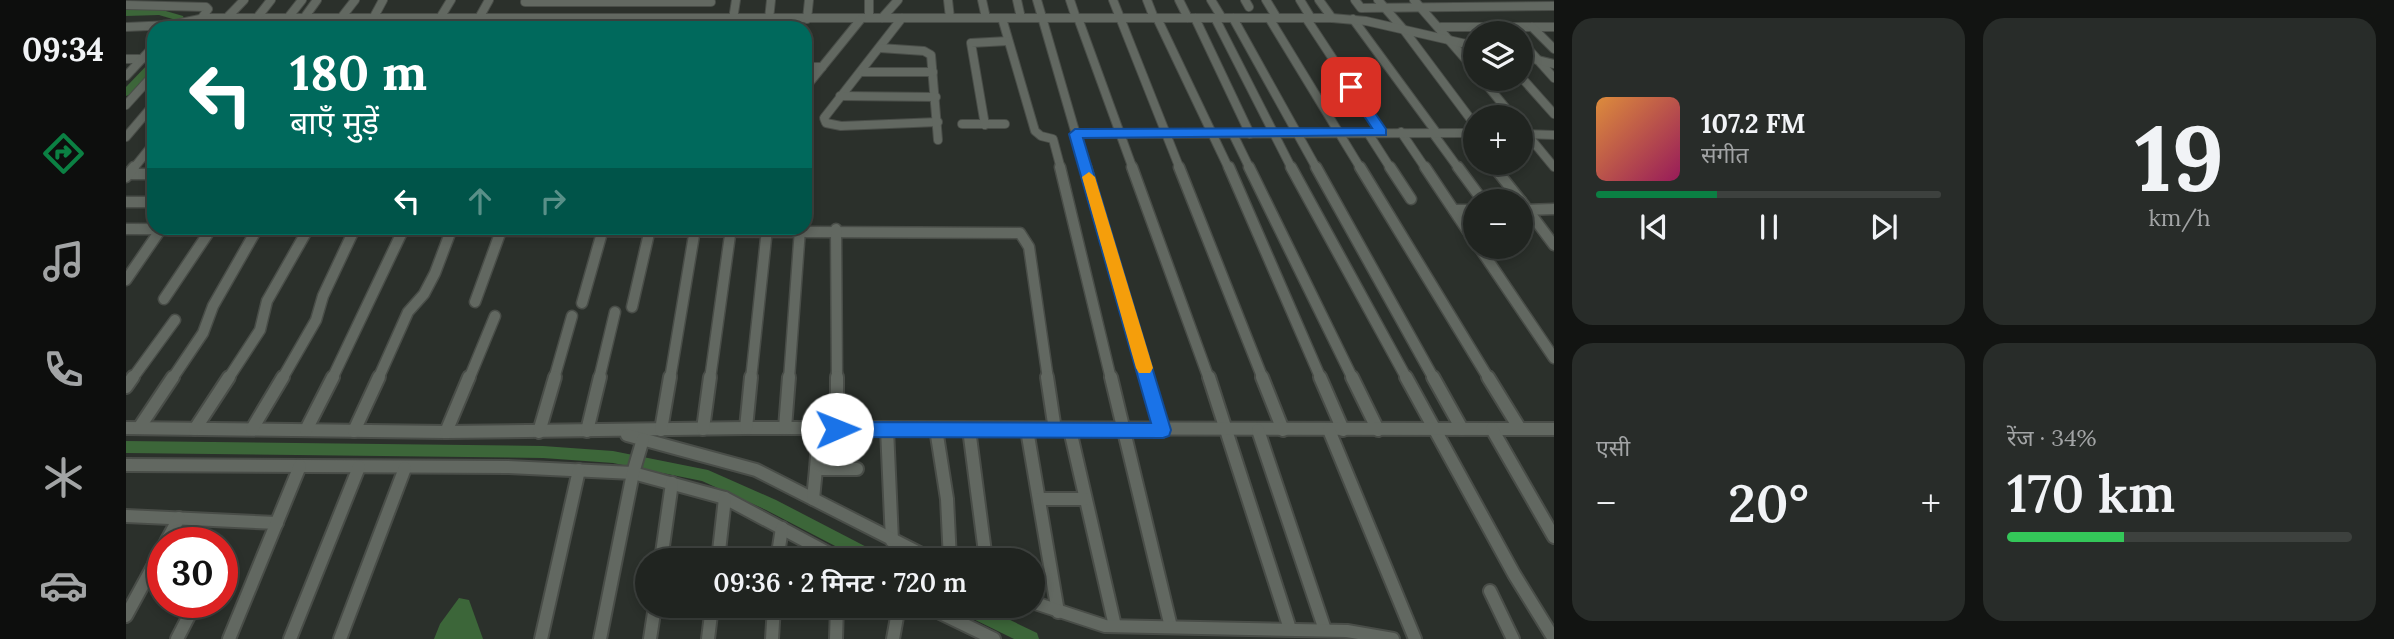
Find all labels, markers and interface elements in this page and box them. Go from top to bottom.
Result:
map controls [1463,21,1533,259]
button: layers [1463,21,1533,91]
text: 09:34 [22,29,104,70]
text: 180 m [290,41,427,103]
icon: left [175,49,266,140]
pin [1321,57,1381,117]
icon: arrive [1332,68,1370,106]
text: 19 [2135,99,2224,216]
text: बाएँ मुड़ें [290,102,379,143]
button: + [1463,105,1533,175]
text: 107.2 FM [1701,107,1806,140]
icon: directions [39,129,88,178]
text: संगीत [1701,140,1749,169]
icon: left [388,182,426,220]
icon: ahead [461,182,499,220]
icon: right [534,182,572,220]
button: − [1463,189,1533,259]
text: km/h [2148,203,2211,232]
icon: previous [1635,208,1673,246]
icon: pause [1750,208,1788,246]
icon: next [1865,208,1903,246]
icon: music [39,237,88,286]
icon: phone [39,345,88,394]
position arrow [800,392,874,466]
text: रेंज · 34% [2007,423,2097,452]
text: एसी [1596,433,1630,462]
icon: climate [39,453,88,502]
text: 170 km [2007,460,2175,526]
text: 20° [1728,470,1809,536]
text: − [1596,479,1616,527]
text: + [1921,479,1941,527]
speed limit sign: 30 [147,527,238,618]
icon: car [39,561,88,610]
text: 09:36 · 2 मिनट · 720 m [713,566,967,599]

